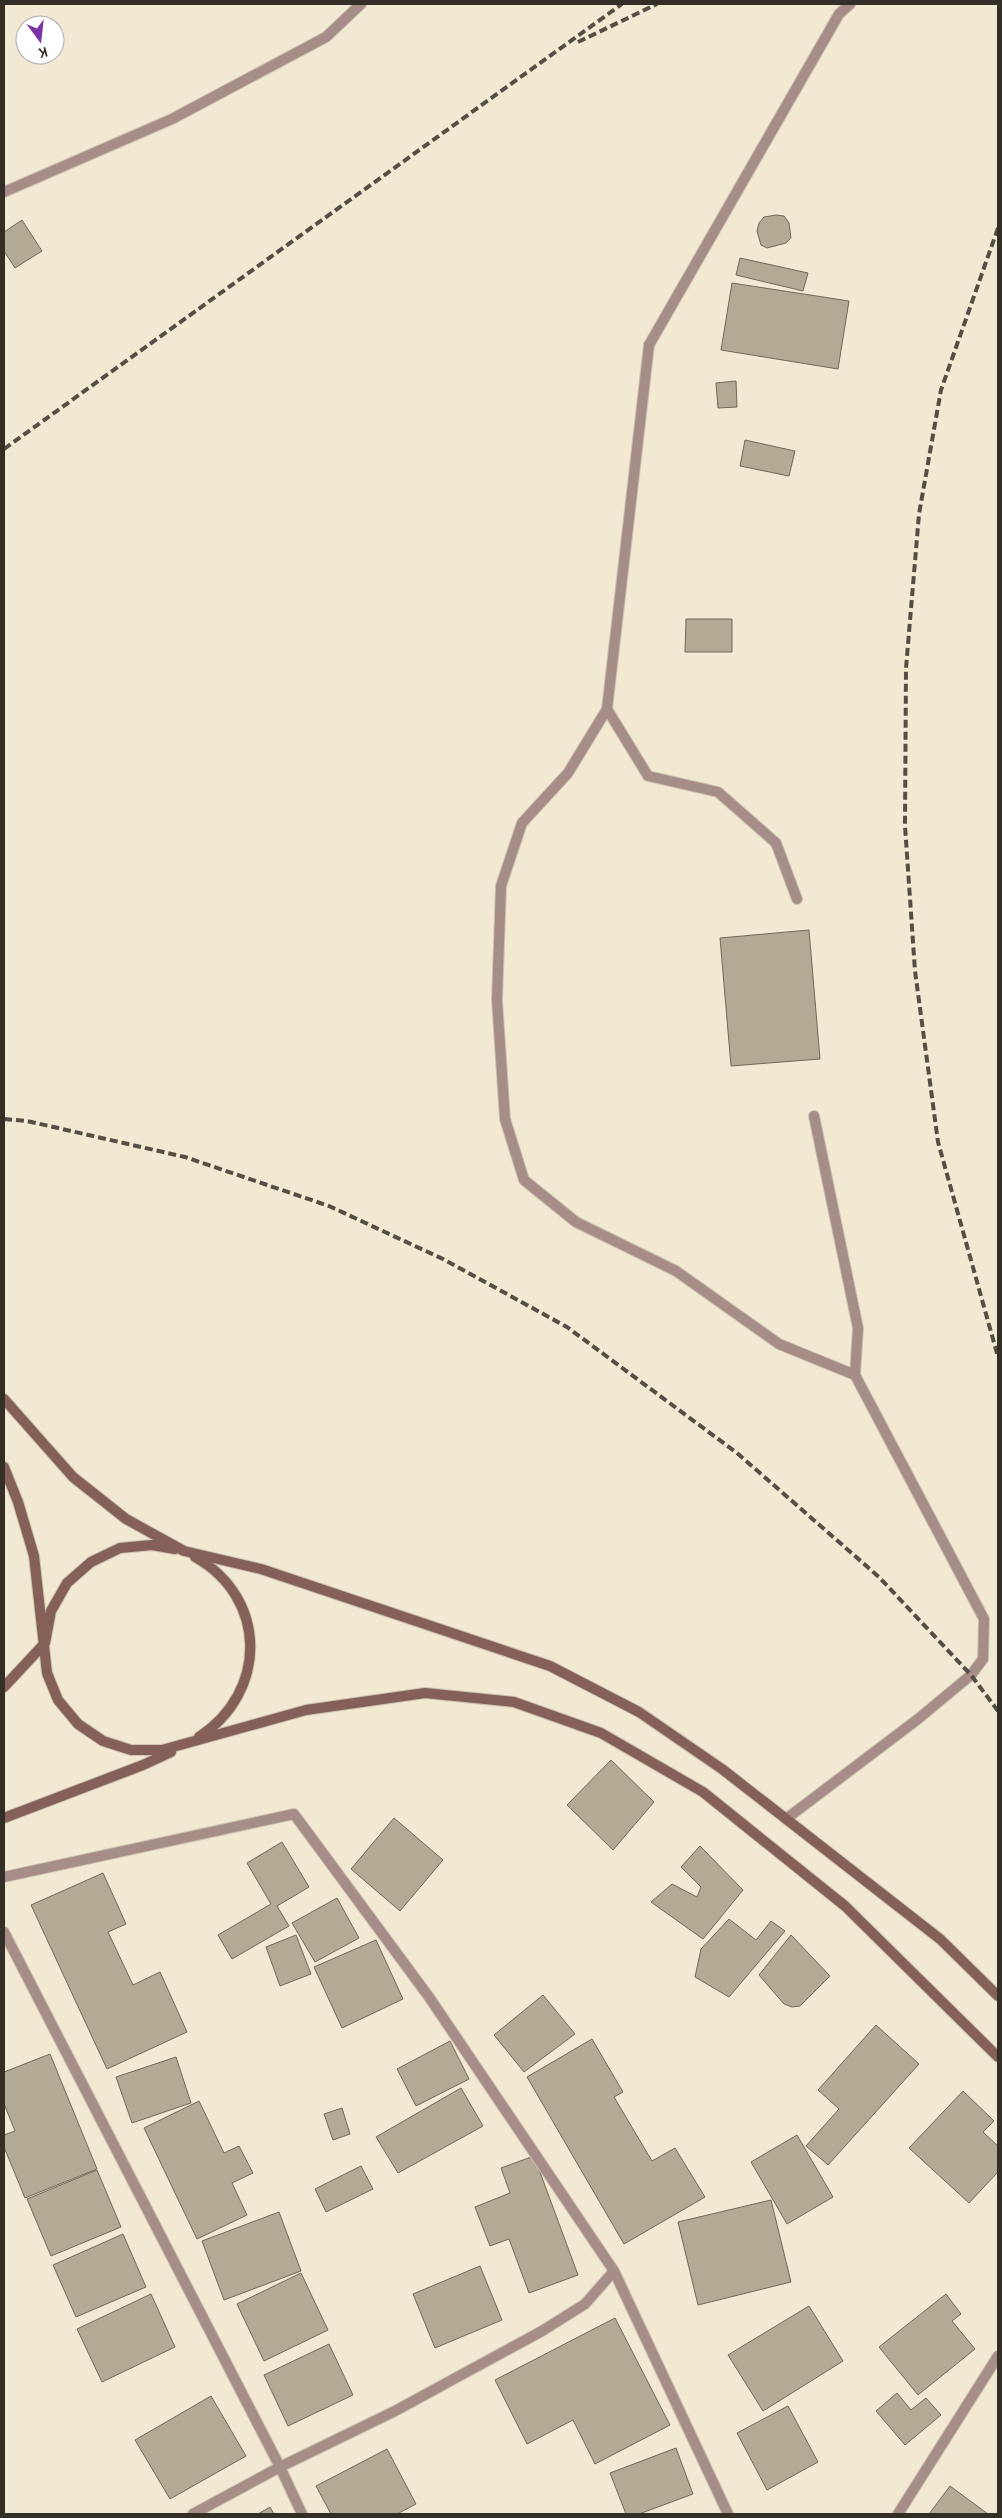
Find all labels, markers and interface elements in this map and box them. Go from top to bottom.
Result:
north arrow [15,15,65,65]
text: K [36,43,50,63]

